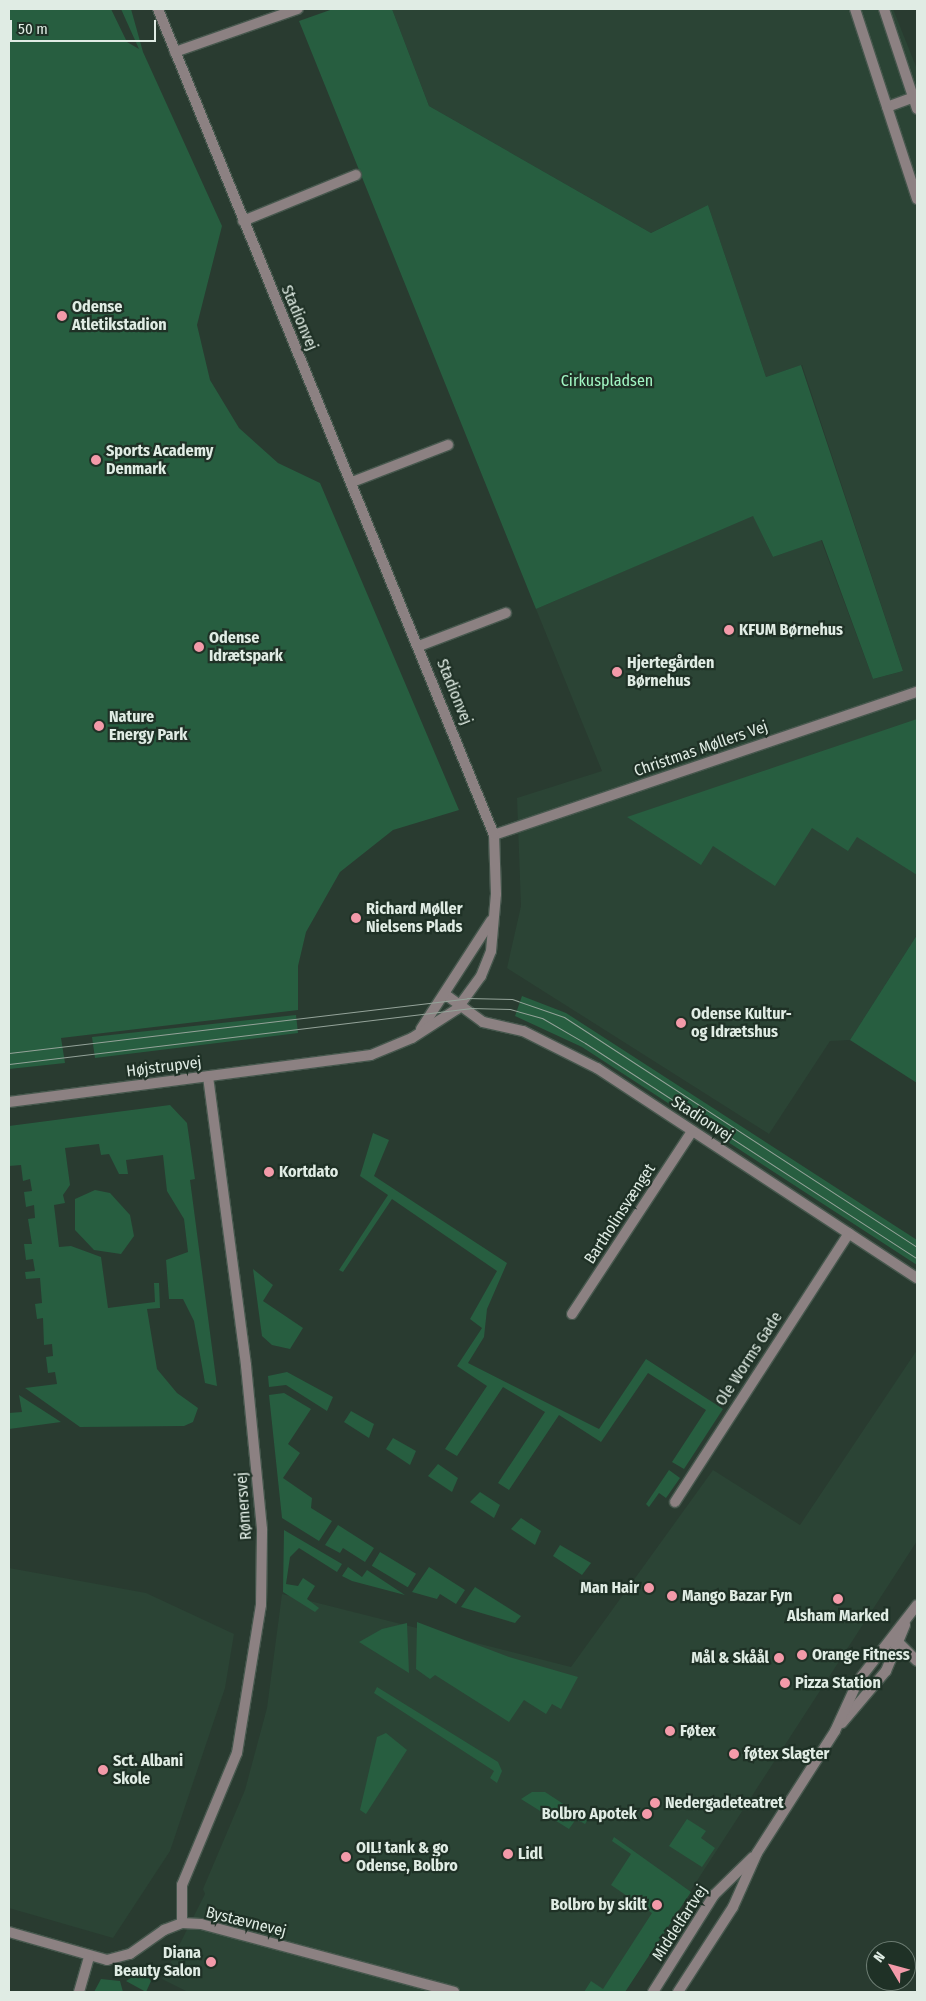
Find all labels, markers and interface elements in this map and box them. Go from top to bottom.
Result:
scale bar [12,10,159,42]
text: 50 m [18,20,48,38]
street label: Stadionvej [277,282,321,354]
place label: Odense Atletikstadion [72,297,167,335]
marker: Odense Atletikstadion [56,310,68,322]
park label: Cirkuspladsen [561,371,653,391]
place label: Sports Academy Denmark [106,441,213,479]
marker: Sports Academy Denmark [90,454,102,466]
place label: KFUM Børnehus [739,620,843,640]
marker: KFUM Børnehus [723,624,735,636]
place label: Odense Idrætspark [209,628,283,666]
marker: Odense Idrætspark [193,641,205,653]
place label: Hjertegården Børnehus [627,653,714,691]
street label: Stadionvej [432,656,476,728]
marker: Hjertegården Børnehus [611,666,623,678]
place label: Nature Energy Park [109,707,187,745]
street label: Christmas Møllers Vej [631,717,771,781]
marker: Nature Energy Park [93,720,105,732]
place label: Richard Møller Nielsens Plads [366,899,463,937]
marker: Richard Møller Nielsens Plads [350,912,362,924]
place label: Odense Kultur- og Idrætshus [691,1004,792,1042]
marker: Odense Kultur- og Idrætshus [675,1017,687,1029]
street label: Højstrupvej [125,1053,203,1081]
street label: Stadionvej [668,1092,736,1146]
street label: Bartholinsvænget [580,1160,660,1268]
place label: Kortdato [279,1162,338,1182]
marker: Kortdato [263,1166,275,1178]
street label: Ole Worms Gade [712,1308,786,1410]
street label: Rømersvej [232,1471,256,1541]
place label: Man Hair [580,1578,639,1598]
marker: Man Hair [643,1582,655,1594]
place label: Mango Bazar Fyn [682,1586,792,1606]
marker: Mango Bazar Fyn [666,1590,678,1602]
marker: Alsham Marked [832,1593,844,1605]
place label: Alsham Marked [787,1606,889,1626]
place label: Orange Fitness [812,1645,910,1665]
place label: Mål & Skåål [691,1648,769,1668]
marker: Orange Fitness [796,1649,808,1661]
marker: Mål & Skåål [773,1652,785,1664]
place label: Pizza Station [795,1673,881,1693]
marker: Pizza Station [779,1677,791,1689]
place label: Føtex [680,1721,716,1741]
marker: Føtex [664,1725,676,1737]
place label: føtex Slagter [744,1744,829,1764]
marker: føtex Slagter [728,1748,740,1760]
place label: Sct. Albani Skole [113,1751,183,1789]
marker: Sct. Albani Skole [97,1764,109,1776]
place label: Nedergadeteatret [665,1793,784,1813]
marker: Nedergadeteatret [649,1797,661,1809]
place label: Bolbro Apotek [542,1804,637,1824]
marker: Bolbro Apotek [641,1808,653,1820]
place label: OIL! tank & go Odense, Bolbro [356,1838,458,1876]
place label: Lidl [518,1844,543,1864]
marker: Lidl [502,1848,514,1860]
marker: OIL! tank & go Odense, Bolbro [340,1851,352,1863]
street label: Middelfartvej [648,1881,712,1965]
place label: Bolbro by skilt [550,1895,647,1915]
marker: Bolbro by skilt [651,1899,663,1911]
street label: Bystævnevej [204,1903,288,1941]
north arrow [866,1941,916,1991]
place label: Diana Beauty Salon [114,1943,201,1981]
text: N [870,1949,889,1966]
marker: Diana Beauty Salon [205,1956,217,1968]

